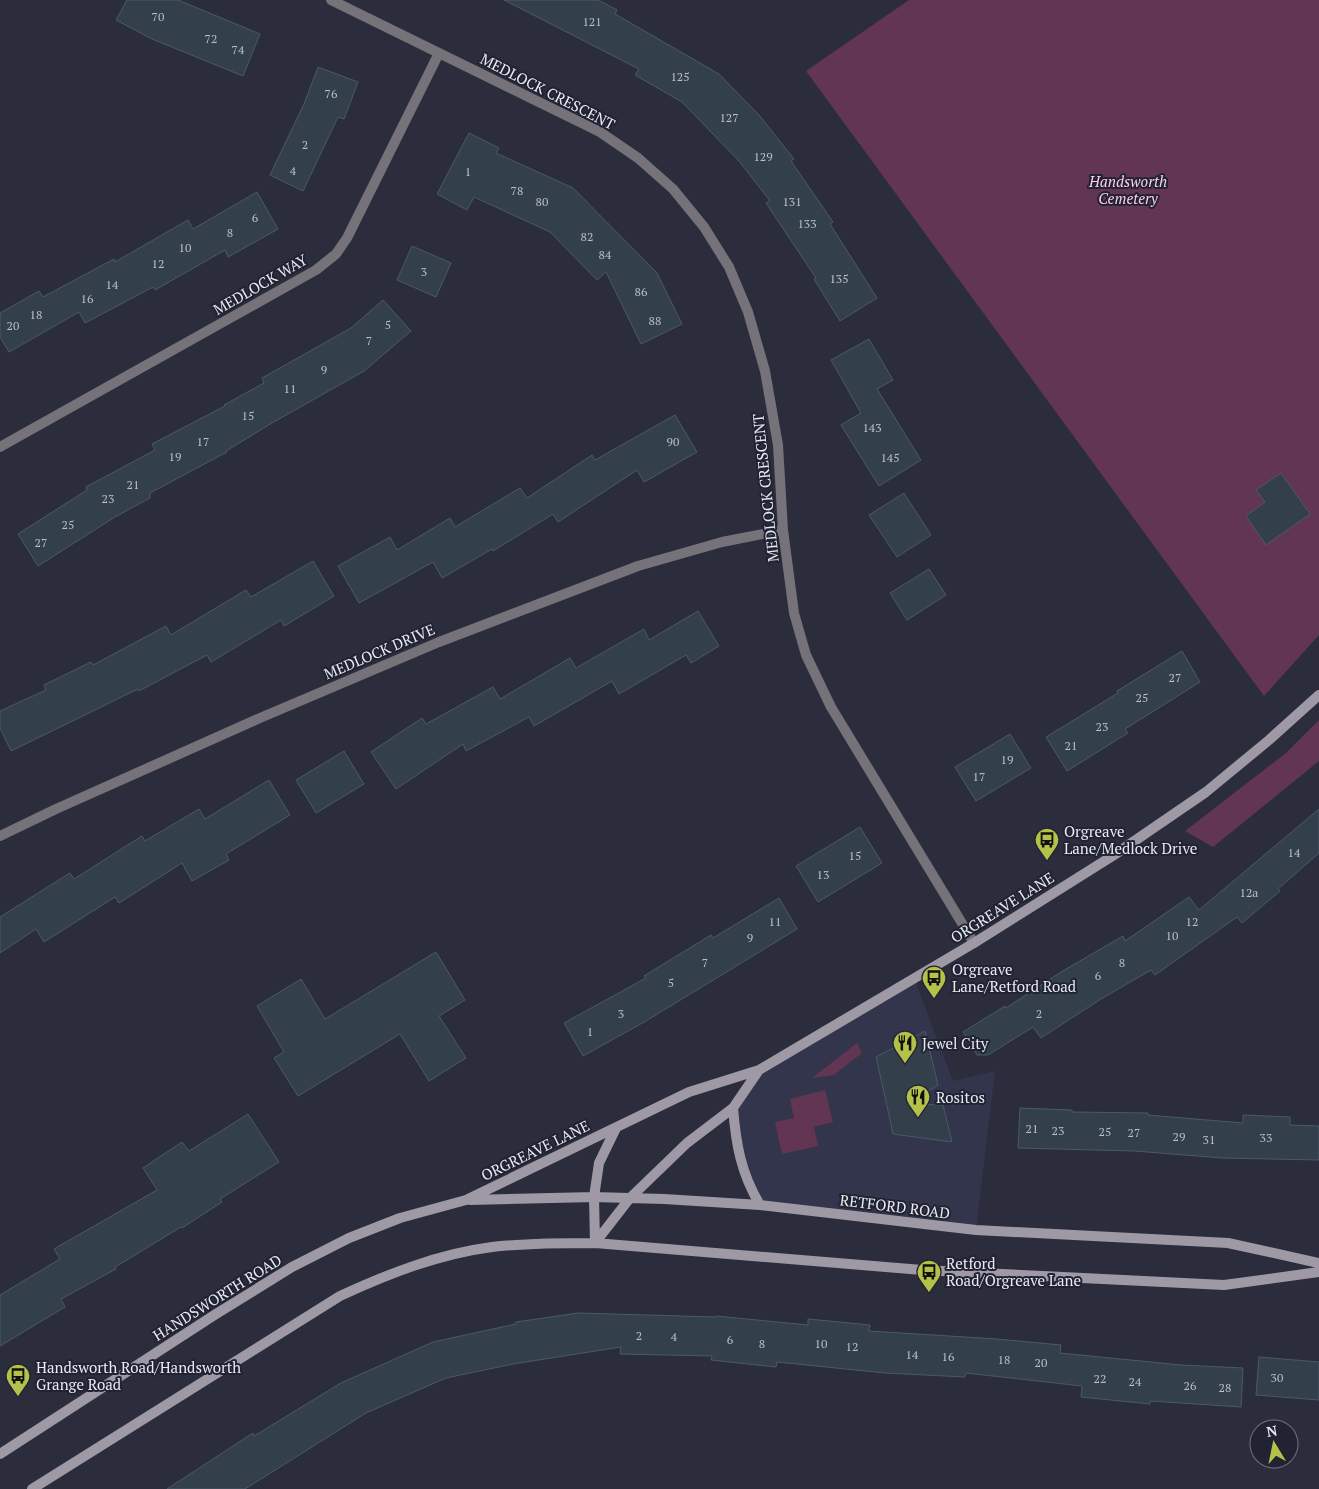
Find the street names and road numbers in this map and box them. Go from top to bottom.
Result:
street label: MEDLOCK CRESCENT [477,48,619,134]
street label: MEDLOCK WAY [209,249,311,319]
street label: MEDLOCK CRESCENT [747,413,783,563]
street label: MEDLOCK DRIVE [320,619,438,683]
street label: ORGREAVE LANE [947,867,1057,947]
street label: ORGREAVE LANE [477,1115,593,1185]
street label: RETFORD ROAD [839,1189,951,1223]
street label: HANDSWORTH ROAD [149,1249,285,1345]

